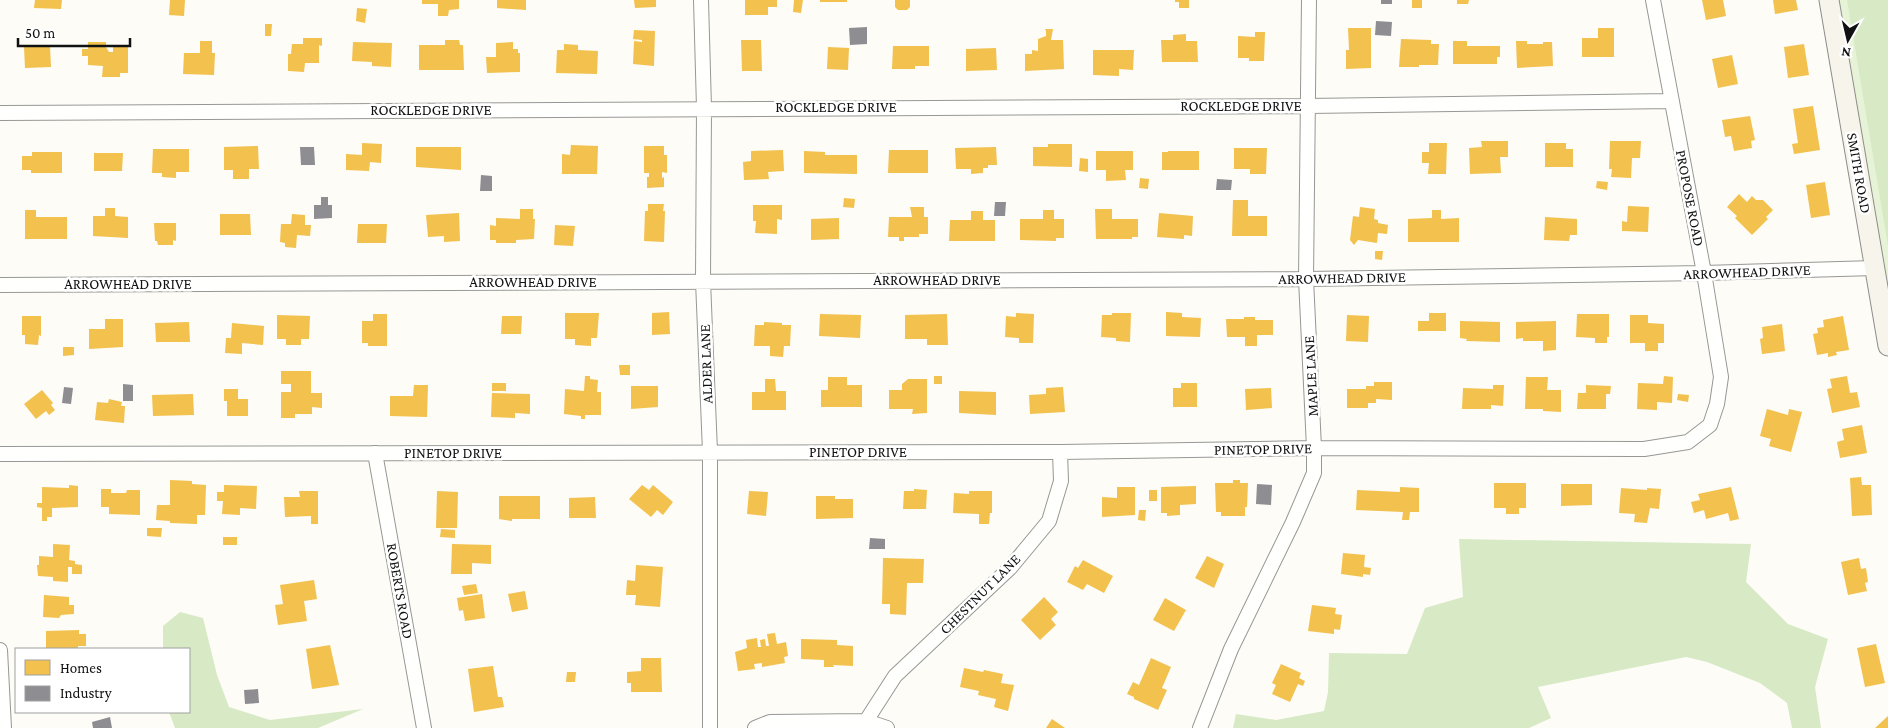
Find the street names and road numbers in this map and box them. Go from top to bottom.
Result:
street label: ROCKLEDGE DRIVE [1180,98,1302,114]
street label: ROCKLEDGE DRIVE [775,99,897,115]
street label: ROCKLEDGE DRIVE [370,102,492,118]
street label: SMITH ROAD [1844,131,1874,215]
street label: PROPOSE ROAD [1673,148,1707,248]
street label: ARROWHEAD DRIVE [1683,262,1811,282]
street label: ARROWHEAD DRIVE [1278,269,1406,287]
street label: ARROWHEAD DRIVE [873,272,1001,288]
street label: ARROWHEAD DRIVE [469,274,597,290]
street label: ARROWHEAD DRIVE [64,276,192,292]
street label: ALDER LANE [697,324,715,404]
street label: MAPLE LANE [1301,335,1321,417]
street label: PINETOP DRIVE [1214,440,1312,458]
street label: PINETOP DRIVE [809,444,907,460]
street label: PINETOP DRIVE [404,445,502,461]
street label: ROBERTS ROAD [384,542,416,640]
street label: CHESTNUT LANE [937,551,1023,637]

